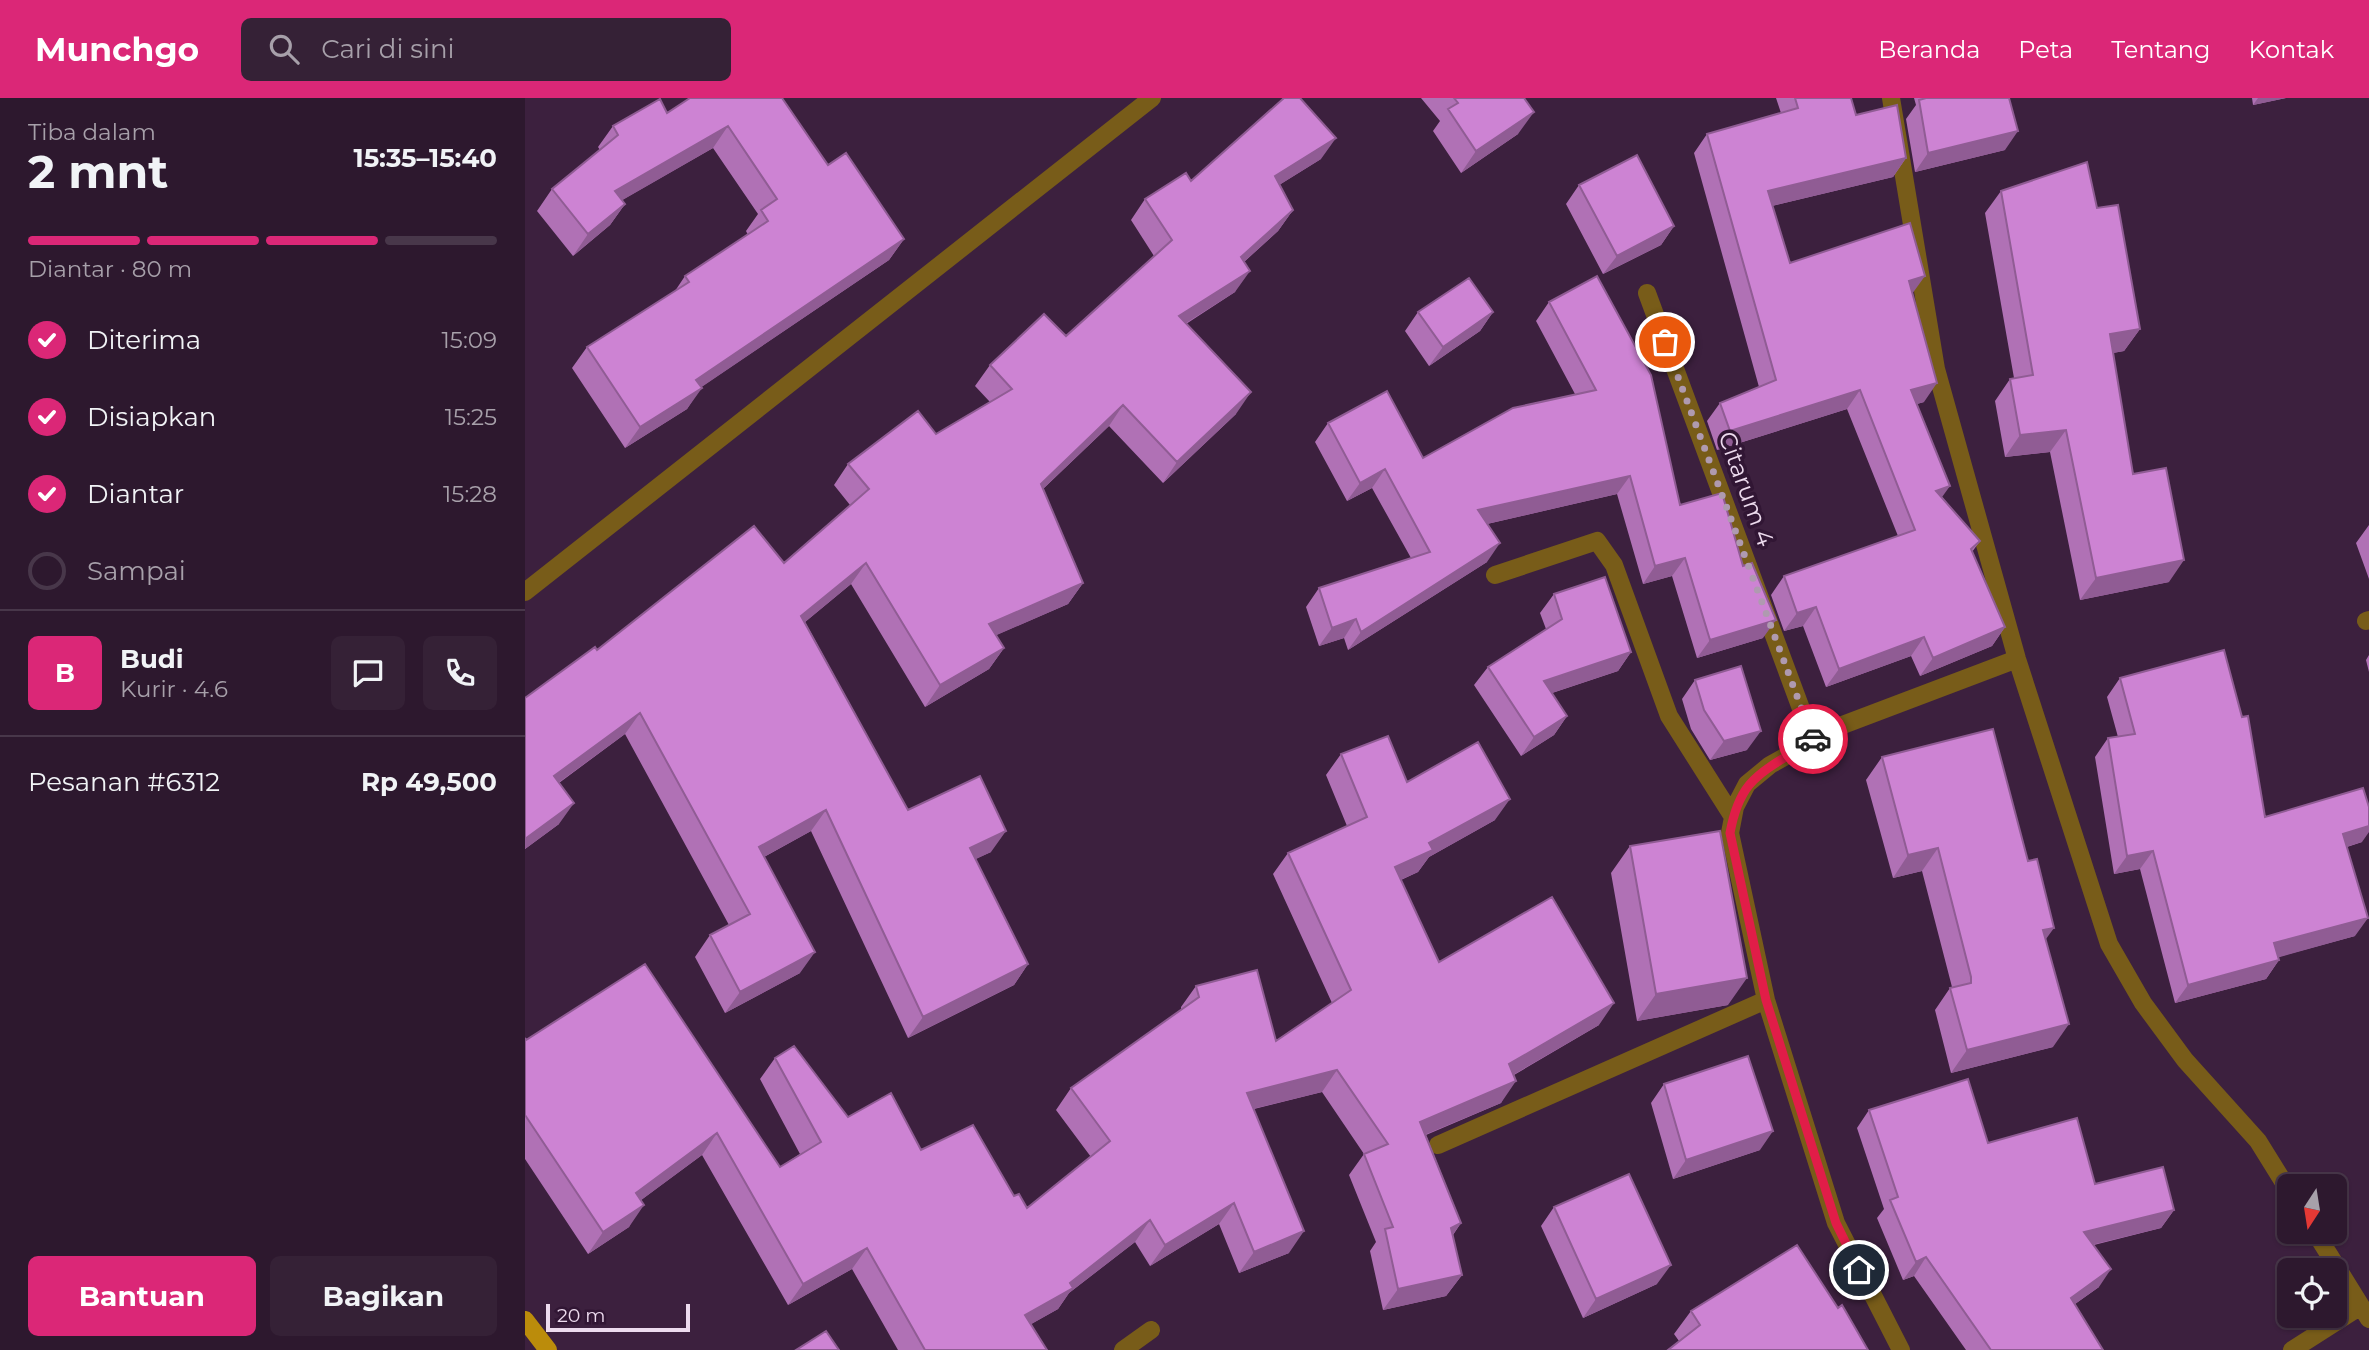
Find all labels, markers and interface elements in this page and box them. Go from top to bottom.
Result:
search box [241,18,731,81]
text: Munchgo [35,29,199,69]
icon: search [265,30,303,68]
text: Cari di sini [321,33,454,65]
text: Beranda [1878,35,1980,64]
text: Peta [2018,35,2073,64]
text: Tentang [2111,35,2210,64]
text: Kontak [2248,35,2334,64]
text: Tiba dalam [28,118,156,146]
text: 15:35–15:40 [353,142,497,174]
text: 2 mnt [28,143,168,200]
text: Diantar · 80 m [28,255,192,283]
pin [1635,312,1695,372]
icon: check [28,321,66,359]
icon: bag [1646,323,1684,361]
text: Diterima [87,324,201,356]
text: 15:09 [442,326,497,354]
icon: check [28,398,66,436]
text: Disiapkan [87,401,216,433]
text: 15:25 [445,403,497,431]
street label: Citarum 4 [1712,427,1781,550]
icon: check [28,475,66,513]
text: Diantar [87,478,184,510]
text: 15:28 [443,480,497,508]
text: Sampai [87,555,186,587]
button: chat [331,636,405,710]
button: phone [423,636,497,710]
text: Budi [120,643,184,675]
text: B [55,657,75,689]
text: Kurir · 4.6 [120,675,228,703]
courier [1778,704,1848,774]
icon: car [1794,720,1832,758]
text: Pesanan #6312 [28,766,220,798]
text: Rp 49,500 [361,766,497,798]
north arrow [2277,1174,2347,1244]
map controls [2277,1174,2347,1328]
pin [1829,1240,1889,1300]
icon: home [1840,1251,1878,1289]
button: Bantuan [28,1256,256,1336]
button: Bagikan [270,1256,497,1336]
button: locate [2277,1258,2347,1328]
scale bar [546,1301,689,1333]
text: 20 m [557,1304,605,1327]

